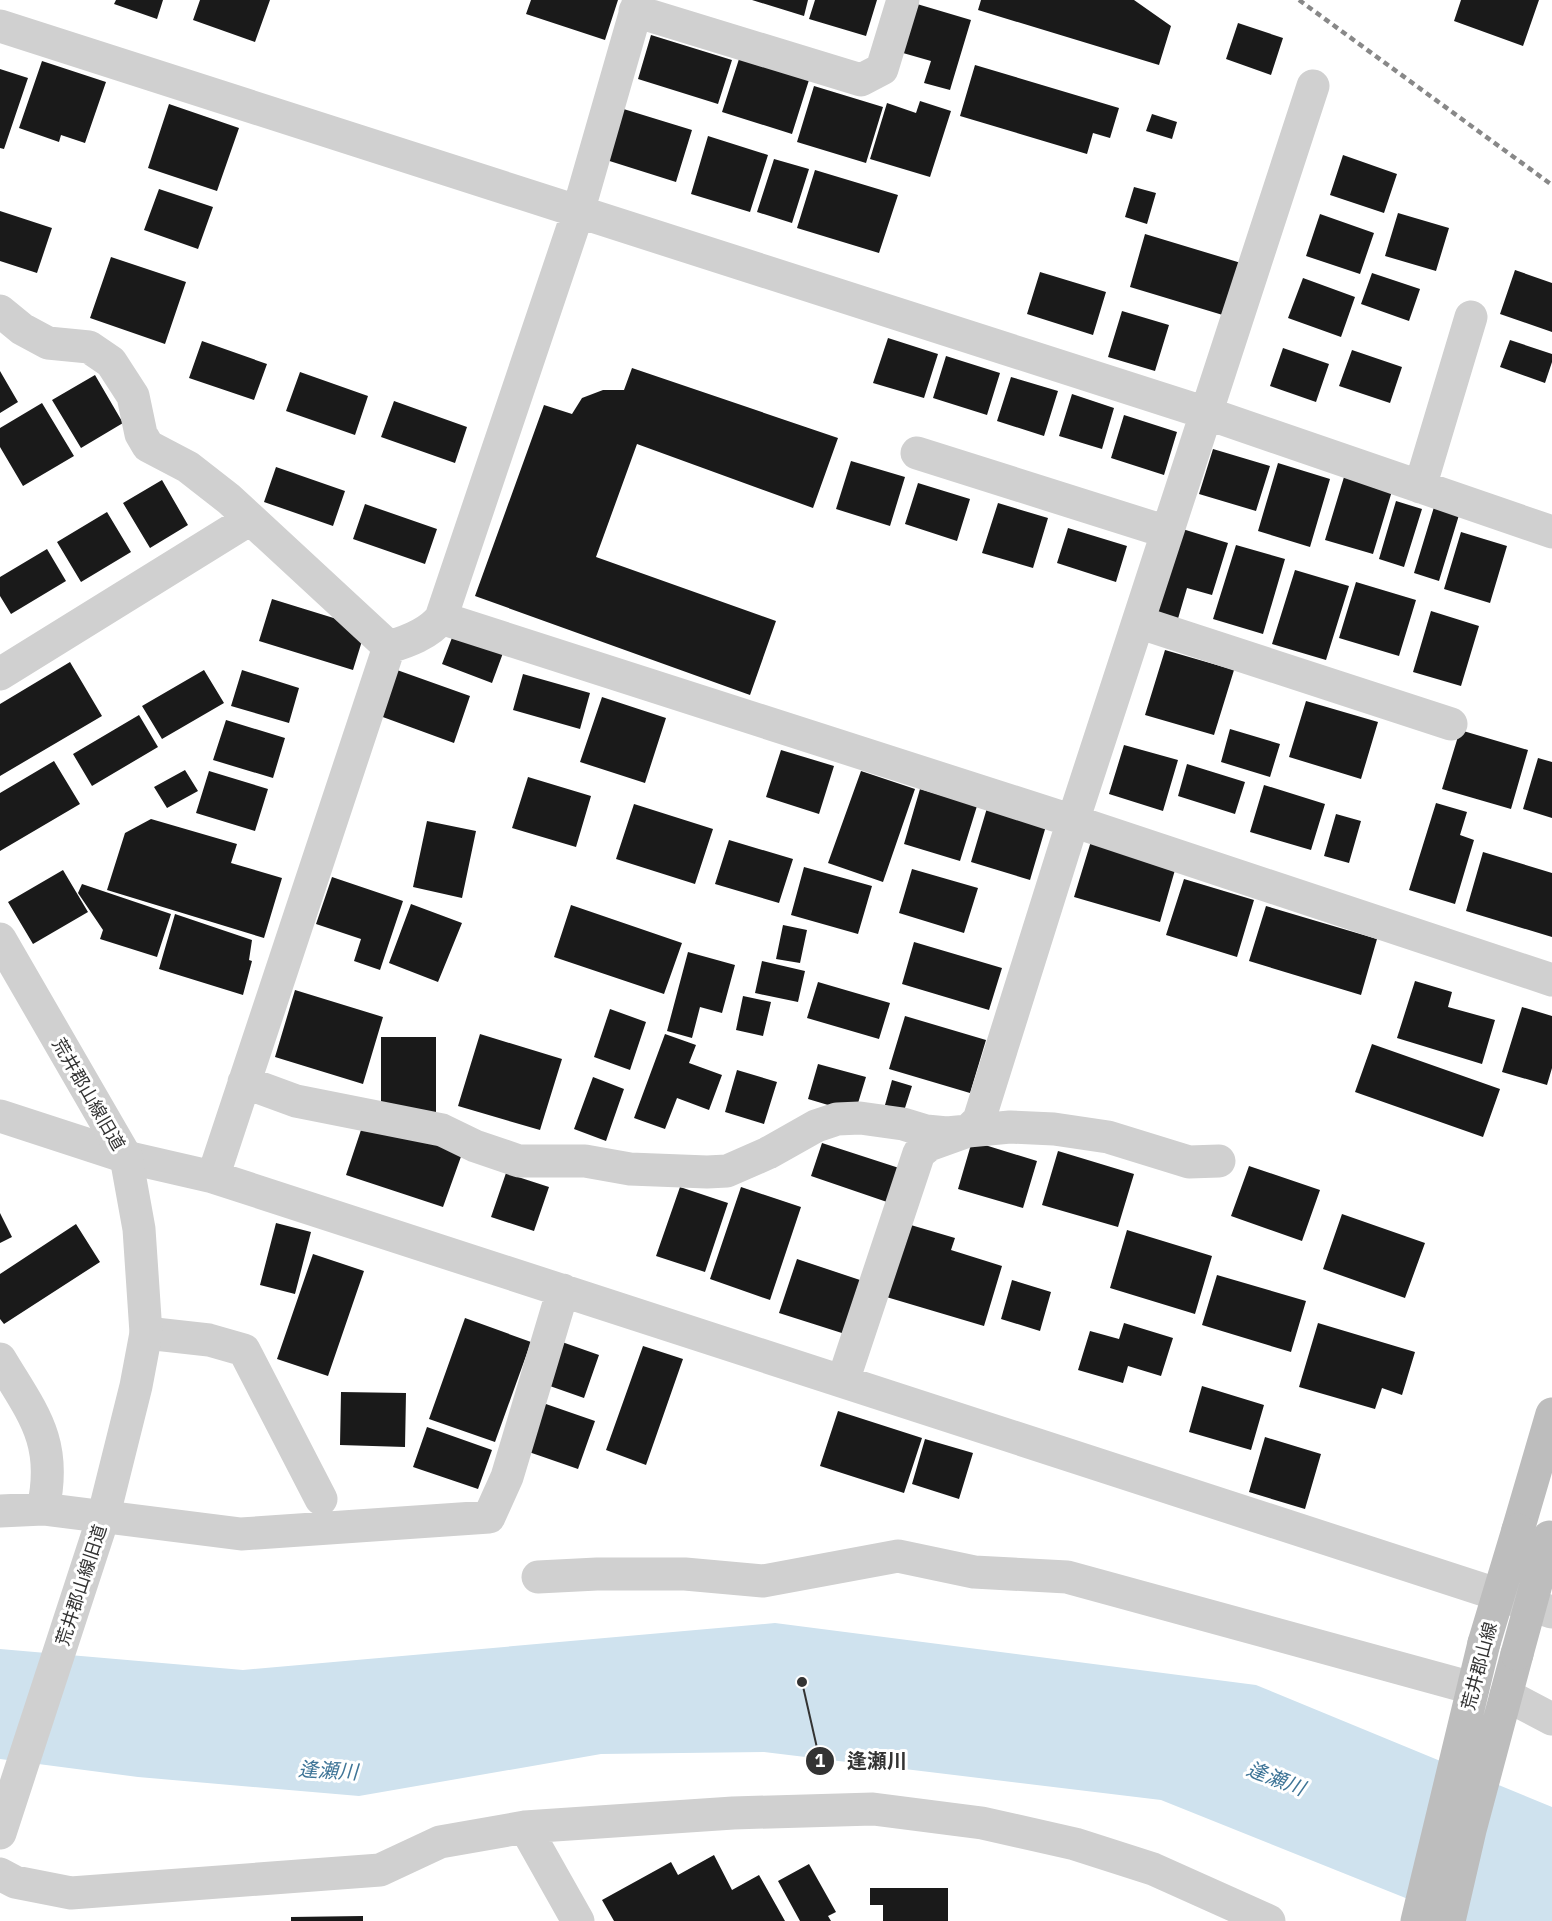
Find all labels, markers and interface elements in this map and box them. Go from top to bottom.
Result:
street label: 荒井郡山線旧道 [48,1034,130,1154]
street label: 荒井郡山線旧道 [51,1522,111,1648]
street label: 荒井郡山線 [1456,1620,1502,1712]
callout: 逢瀬川 [805,1742,919,1780]
text: 逢瀬川 [847,1747,907,1774]
text: 1 [815,1749,826,1772]
water label: 逢瀬川 [297,1755,361,1785]
water label: 逢瀬川 [1243,1755,1311,1802]

